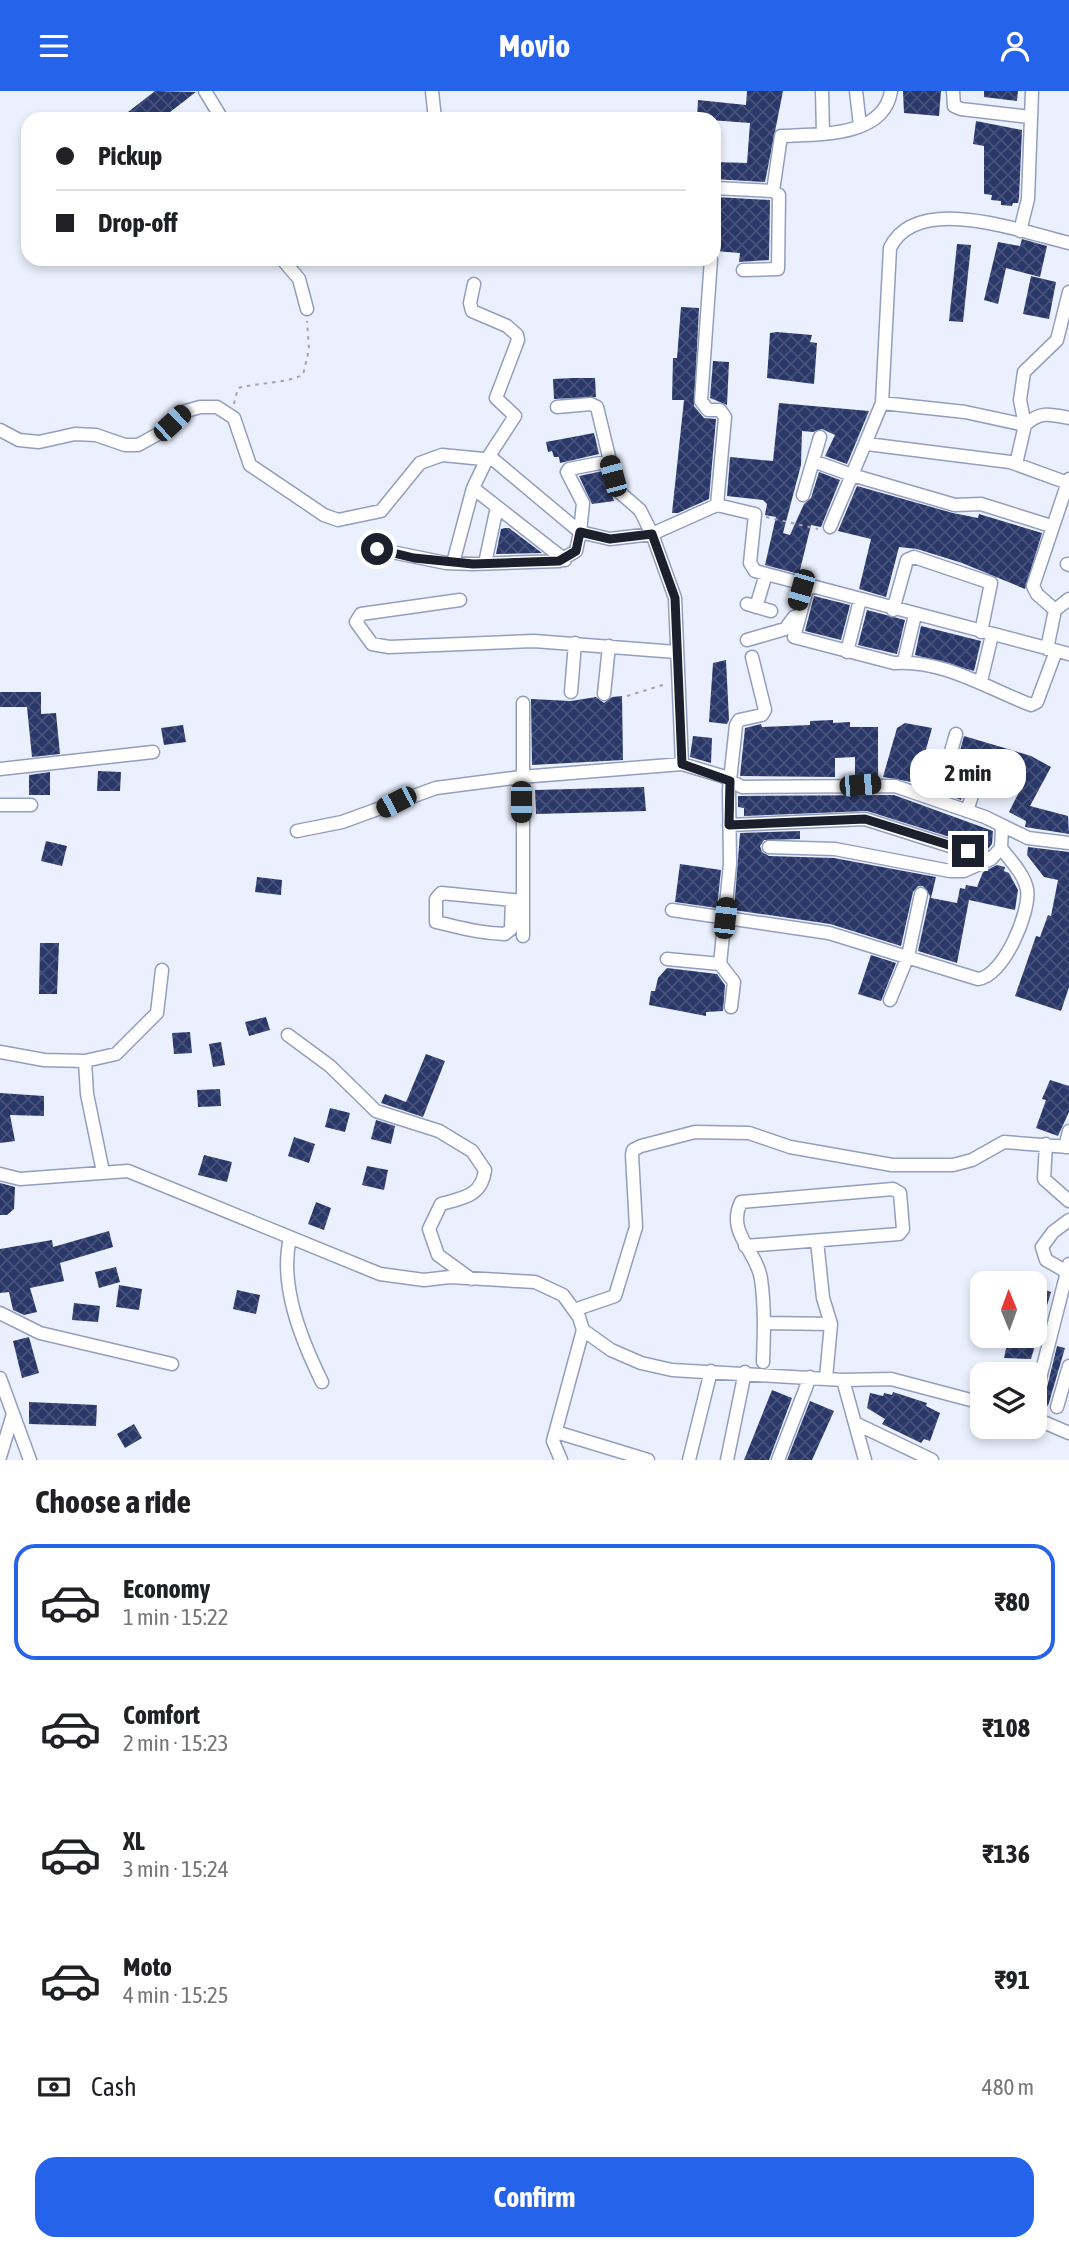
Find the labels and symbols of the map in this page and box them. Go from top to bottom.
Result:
car [150,401,195,445]
car [598,453,629,499]
route start [361,533,393,565]
car [786,567,817,613]
callout: 2 min [910,749,1026,799]
car [839,773,882,797]
car [511,781,532,823]
car [373,783,420,821]
route end [952,835,984,867]
car [713,896,738,940]
north arrow [970,1271,1046,1347]

